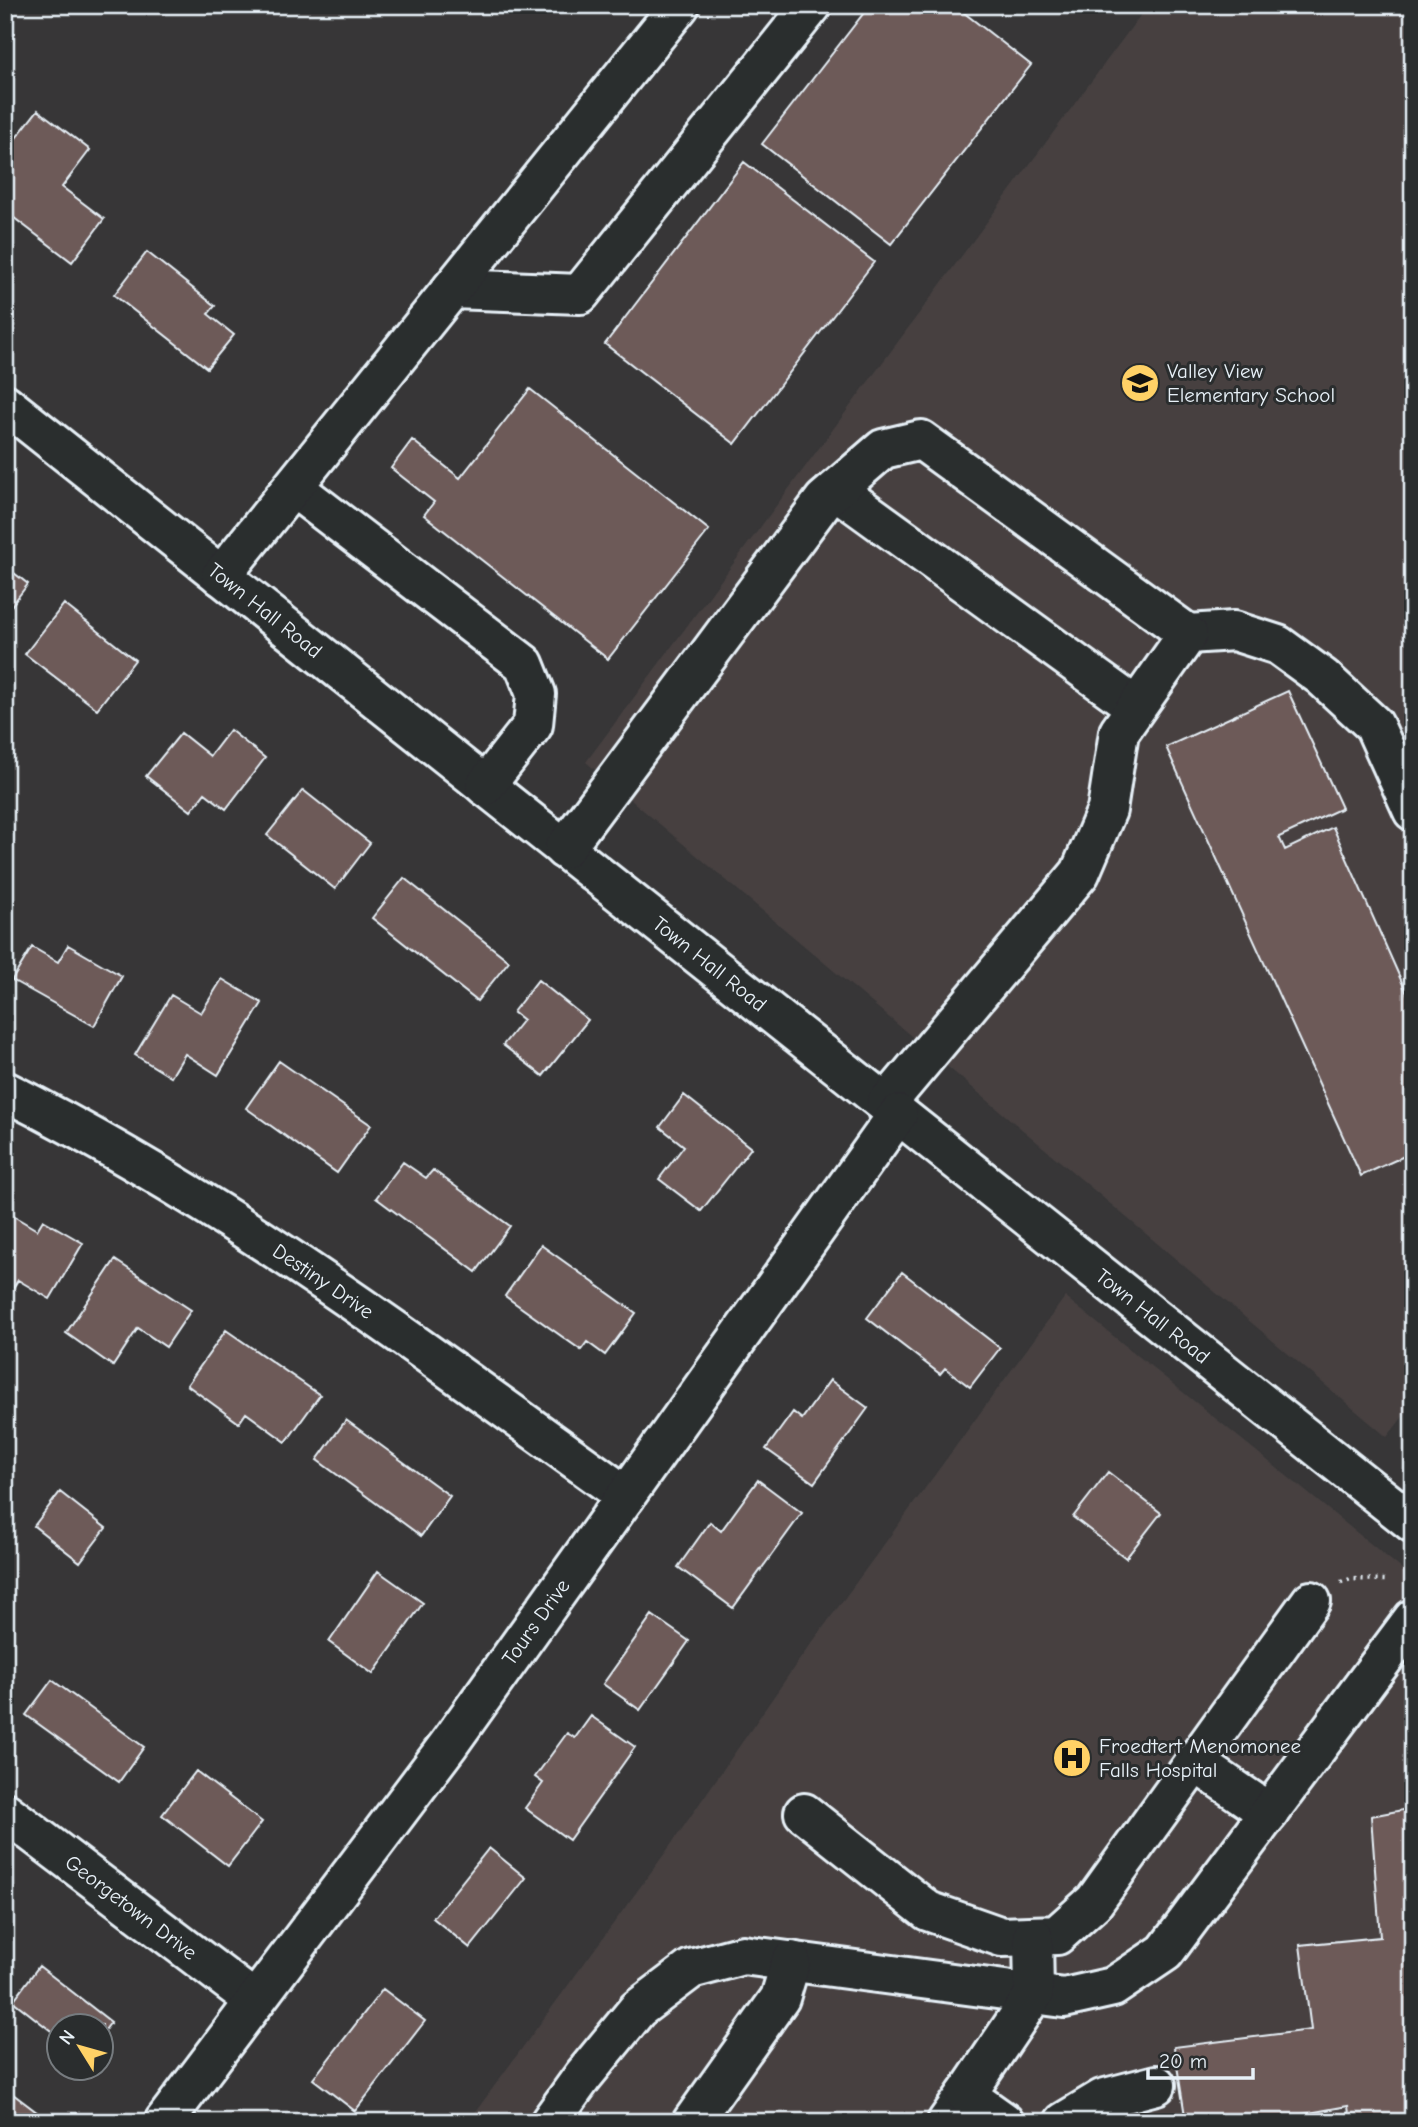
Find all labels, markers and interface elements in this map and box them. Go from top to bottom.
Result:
place label: Valley View Elementary School [1167,359,1335,407]
school or university icon: Valley View Elementary School [1119,362,1161,404]
street label: Town Hall Road [203,558,327,663]
street label: Town Hall Road [648,911,771,1017]
street label: Destiny Drive [268,1239,378,1324]
street label: Town Hall Road [1091,1264,1214,1369]
street label: Tours Drive [497,1574,575,1670]
place label: Froedtert Menomonee Falls Hospital [1099,1734,1301,1782]
hospital icon: Froedtert Menomonee Falls Hospital [1051,1737,1093,1779]
street label: Georgetown Drive [60,1850,202,1965]
north arrow [46,2011,116,2082]
text: N [55,2026,80,2049]
scale bar [1148,2036,1254,2080]
text: 20 m [1159,2049,1207,2073]

